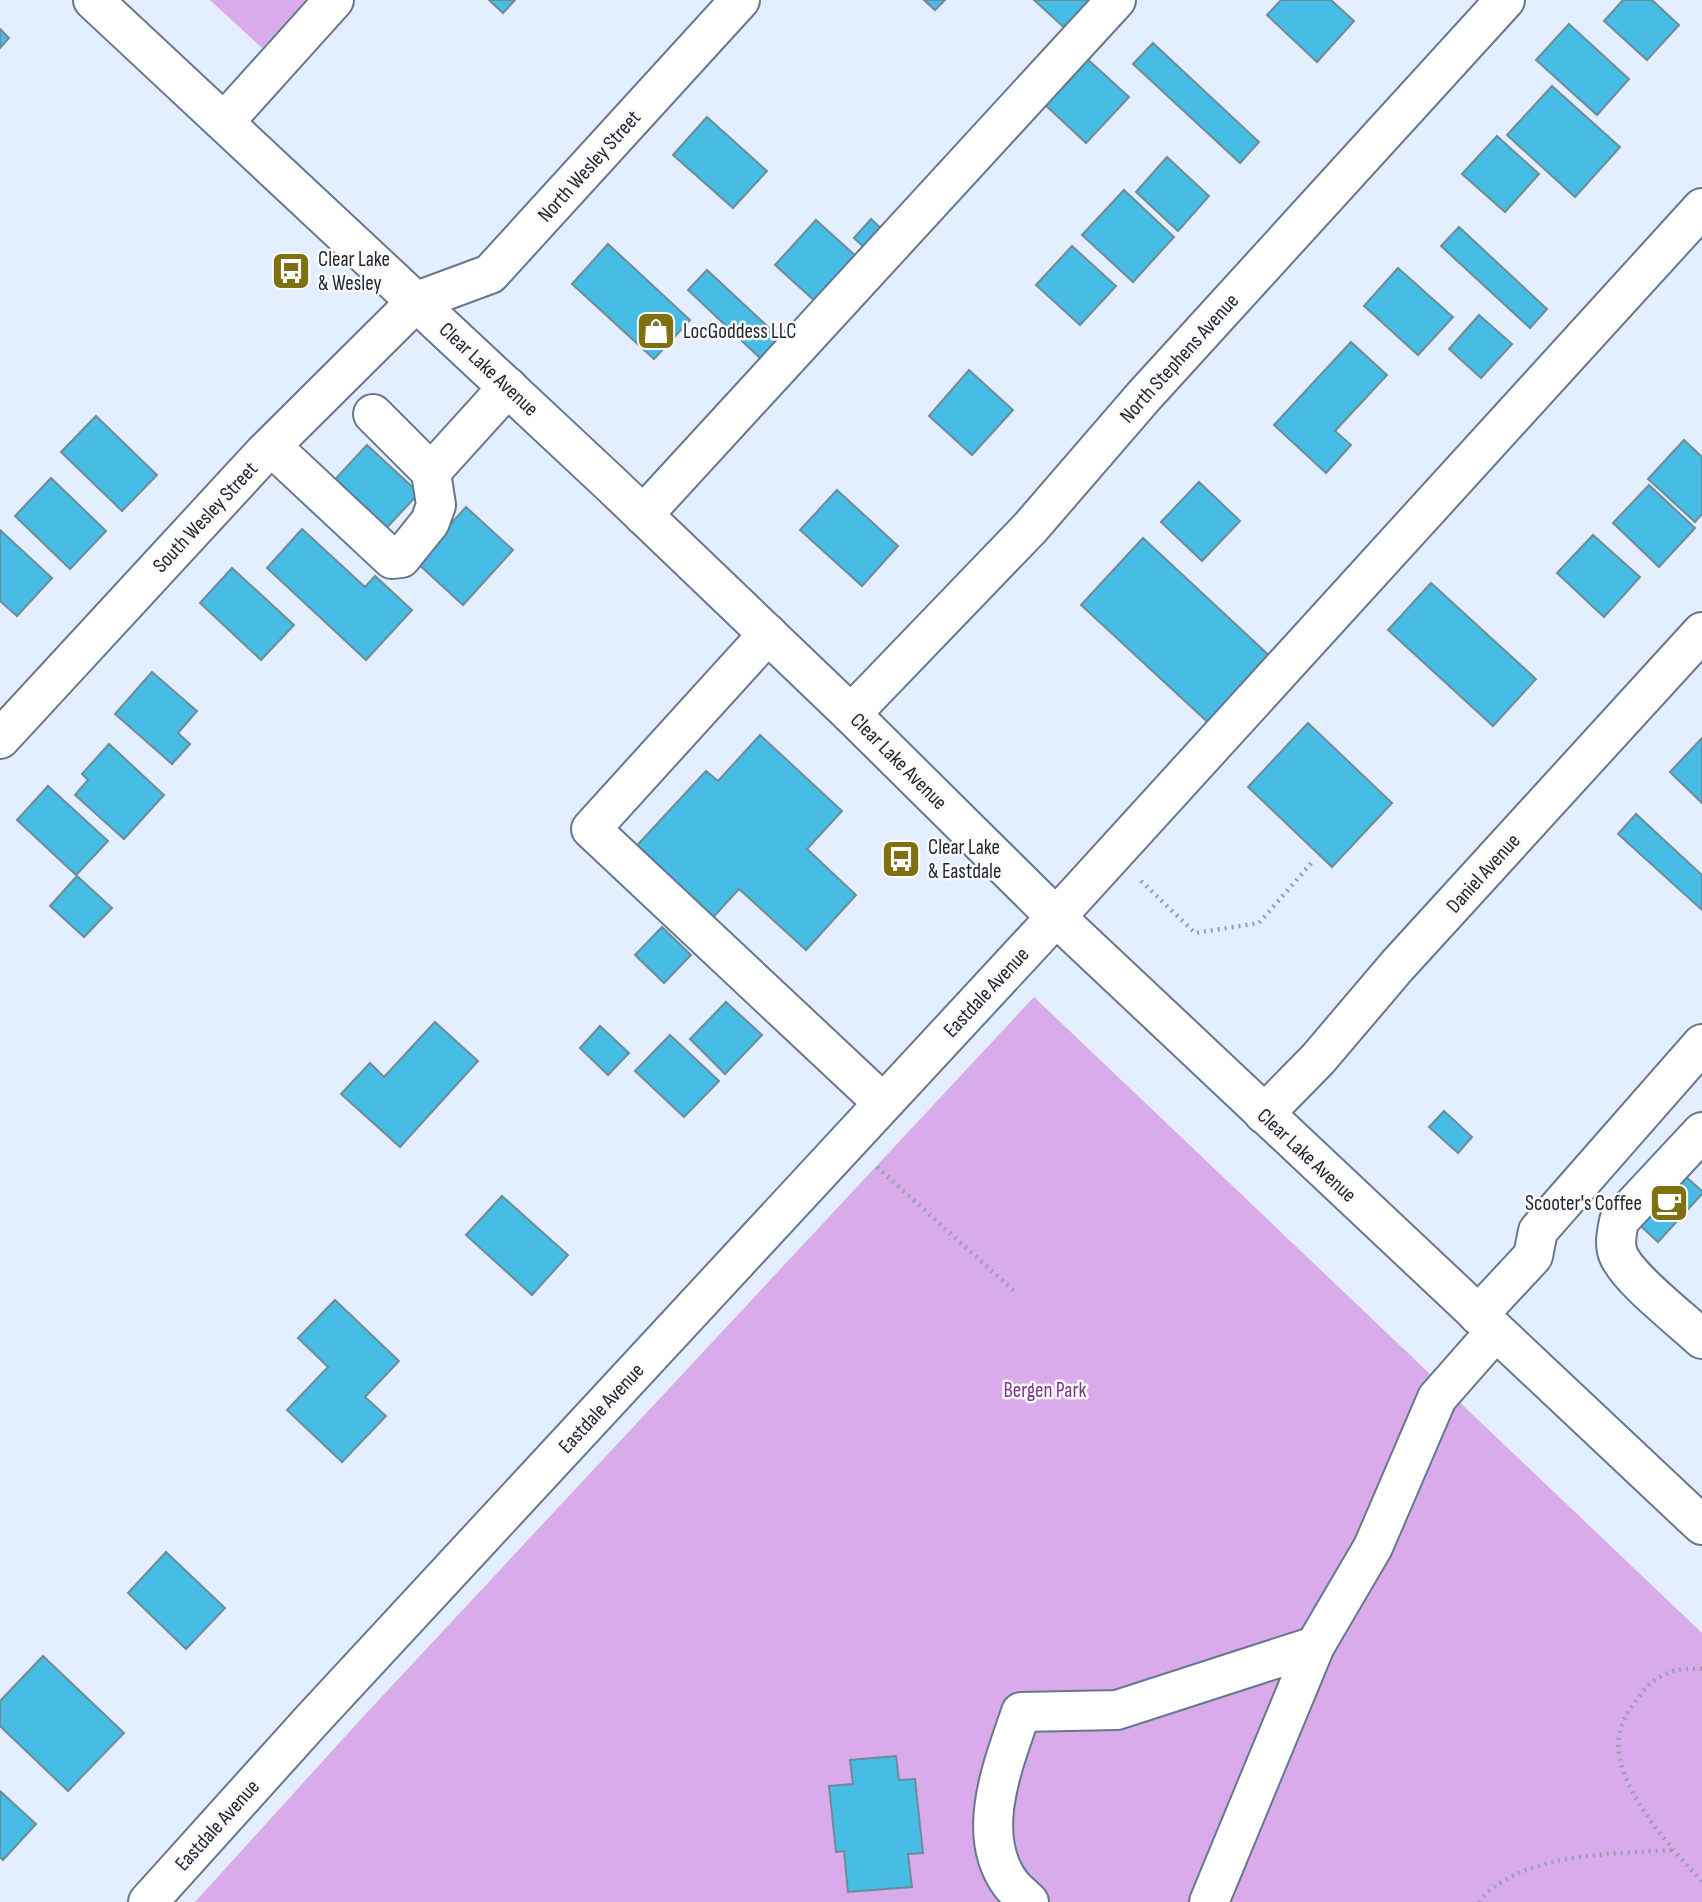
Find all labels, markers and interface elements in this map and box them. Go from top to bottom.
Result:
street label: North Wesley Street [533,105,646,227]
place label: Clear Lake & Wesley [318,247,390,296]
bus stop icon: Clear Lake & Wesley [270,250,312,292]
street label: North Stephens Avenue [1115,288,1244,428]
shop icon: LocGoddess LLC [635,310,677,352]
street label: Clear Lake Avenue [434,317,543,422]
place label: LocGoddess LLC [683,319,796,344]
street label: South Wesley Street [148,457,263,578]
street label: Clear Lake Avenue [845,708,952,815]
street label: Daniel Avenue [1441,828,1526,918]
place label: Clear Lake & Eastdale [928,835,1001,884]
bus stop icon: Clear Lake & Eastdale [880,838,922,880]
street label: Eastdale Avenue [938,942,1034,1043]
street label: Clear Lake Avenue [1252,1103,1361,1208]
cafe icon: Scooter's Coffee [1648,1182,1690,1224]
place label: Scooter's Coffee [1525,1191,1642,1216]
street label: Eastdale Avenue [553,1358,649,1459]
park label: Bergen Park [1003,1378,1087,1403]
street label: Eastdale Avenue [170,1775,265,1876]

